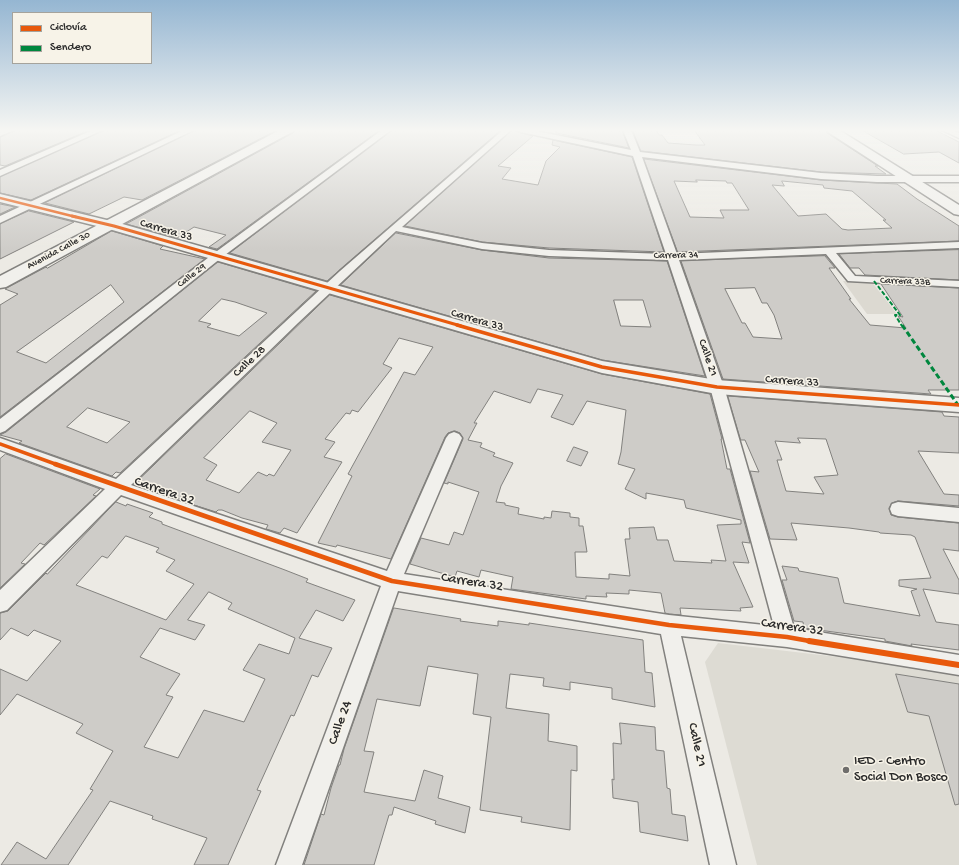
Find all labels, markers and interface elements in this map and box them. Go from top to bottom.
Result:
legend [12,12,152,64]
text: Ciclovía [50,21,87,35]
text: Sendero [50,41,91,55]
street label: Carrera 33 [138,217,194,245]
street label: Avenida Calle 30 [25,229,93,273]
street label: Carrera 34 [654,250,698,262]
street label: Calle 29 [175,261,209,291]
street label: Carrera 33B [880,275,930,289]
street label: Carrera 33 [449,307,505,335]
street label: Calle 21 [694,338,720,378]
street label: Calle 28 [230,343,270,381]
street label: Carrera 33 [765,373,819,391]
street label: Carrera 32 [132,474,196,510]
street label: Carrera 32 [440,570,504,596]
street label: Carrera 32 [760,615,824,641]
street label: Calle 24 [325,699,357,747]
street label: Calle 21 [683,721,709,769]
place label: IED - Centro Social Don Bosco [854,754,948,786]
marker: IED - Centro Social Don Bosco [841,765,851,775]

